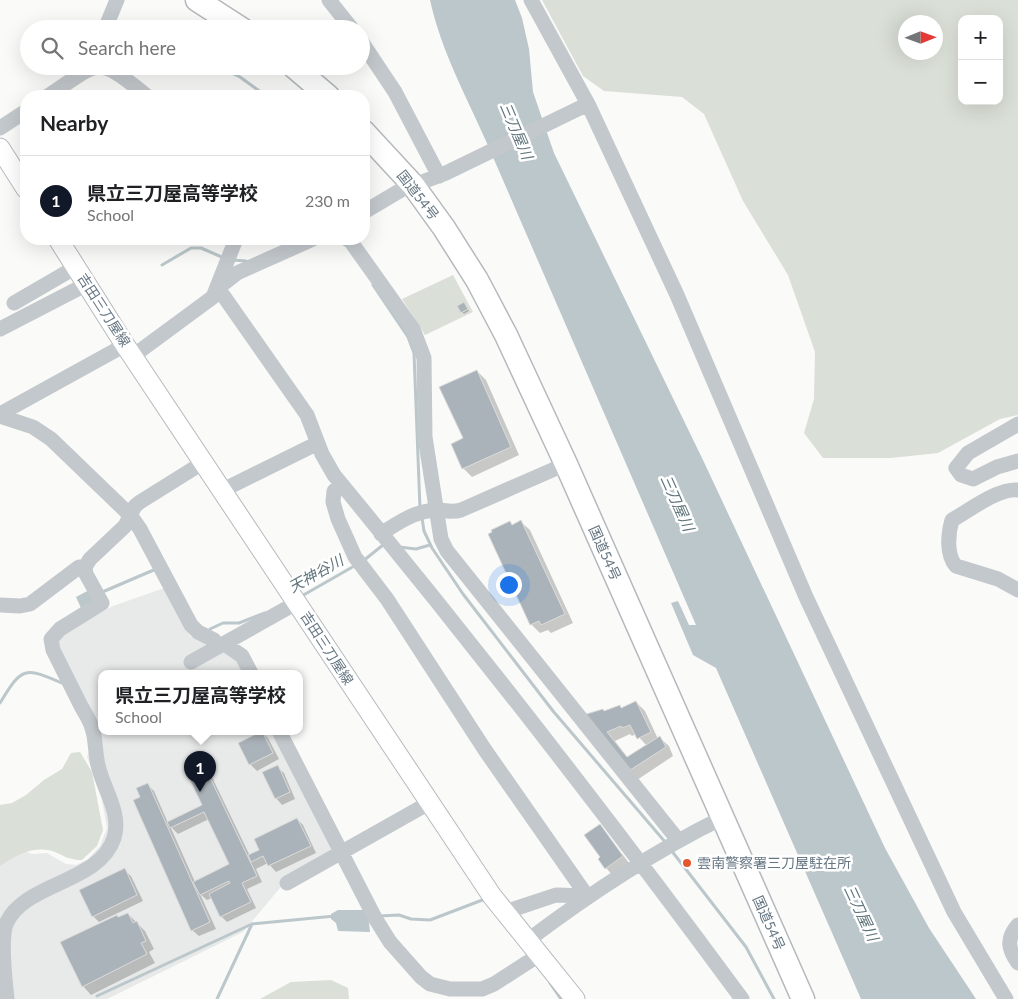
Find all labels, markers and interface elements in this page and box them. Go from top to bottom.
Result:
north arrow [898,15,943,60]
map controls [958,15,1003,105]
button: + [958,15,1003,60]
search box [20,20,370,75]
icon: search [38,34,66,62]
text: Search here [78,36,176,59]
button: − [958,60,1003,105]
water label: 三刀屋川 [497,99,538,164]
text: Nearby [40,110,108,135]
street label: 国道54号 [394,167,443,223]
text: 県立三刀屋高等学校 [87,181,258,204]
text: 1 [51,191,61,210]
text: 230 m [305,191,350,210]
text: School [87,205,134,224]
street label: 吉田三刀屋線 [74,270,134,350]
water label: 三刀屋川 [657,472,699,535]
street label: 国道54号 [586,523,625,583]
water label: 天神谷川 [285,550,348,596]
your location [496,572,522,598]
street label: 吉田三刀屋線 [297,608,357,688]
popup [98,670,303,735]
text: 県立三刀屋高等学校 [115,683,286,706]
text: School [115,707,162,726]
pin: 1 [184,751,216,792]
place label: 雲南警察署三刀屋駐在所 [697,854,851,871]
marker: 雲南警察署三刀屋駐在所 [681,857,693,869]
water label: 三刀屋川 [841,882,884,945]
street label: 国道54号 [750,893,789,953]

